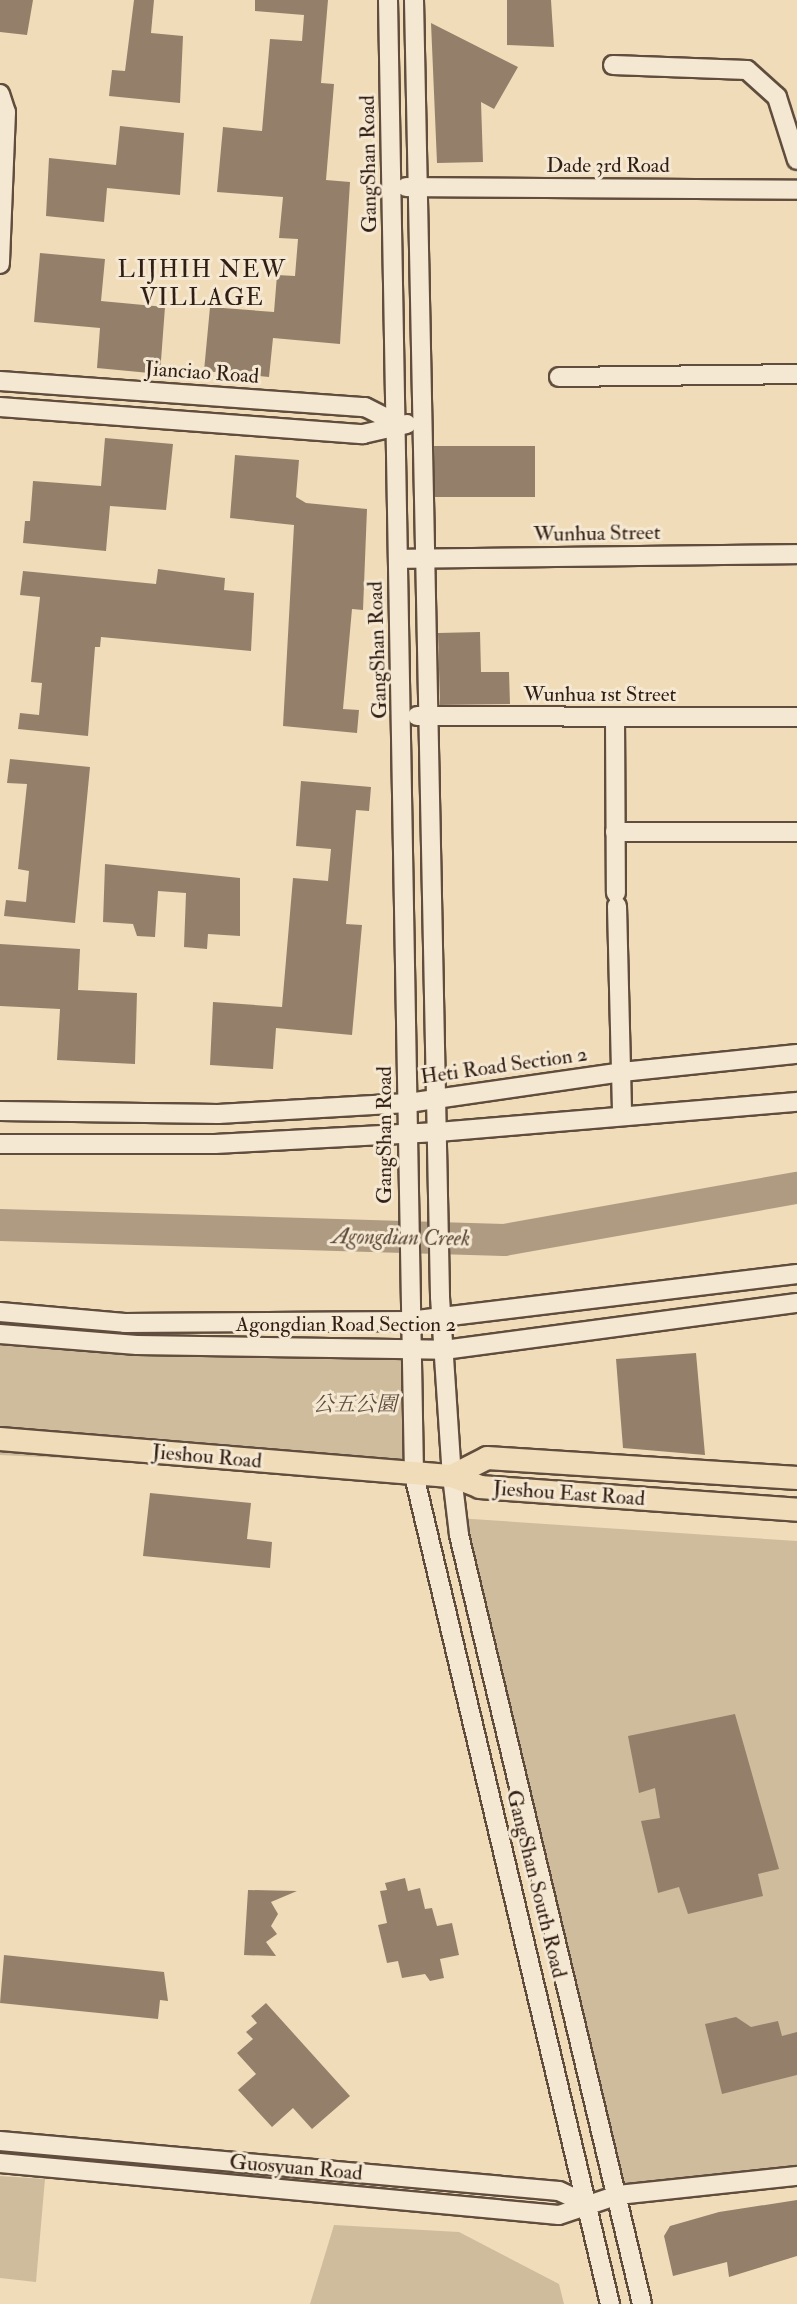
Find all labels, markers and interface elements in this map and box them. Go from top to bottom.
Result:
street label: GangShan Road [355,95,383,233]
street label: Dade 3rd Road [546,153,670,179]
district label: LIJHIH NEW VILLAGE [117,256,287,312]
street label: Jianciao Road [144,356,260,390]
street label: Wunhua Street [533,520,661,548]
street label: GangShan Road [363,581,393,719]
street label: Wunhua 1st Street [524,682,676,708]
street label: Heti Road Section 2 [419,1042,589,1090]
street label: GangShan Road [372,1066,398,1204]
water label: Agongdian Creek [332,1224,470,1252]
street label: Agongdian Road Section 2 [236,1312,456,1338]
park label: 公五公園 [313,1392,397,1418]
street label: Jieshou Road [151,1440,263,1474]
street label: Jieshou East Road [492,1476,646,1512]
street label: GangShan South Road [500,1787,572,1981]
street label: Guosyuan Road [228,2150,364,2186]

